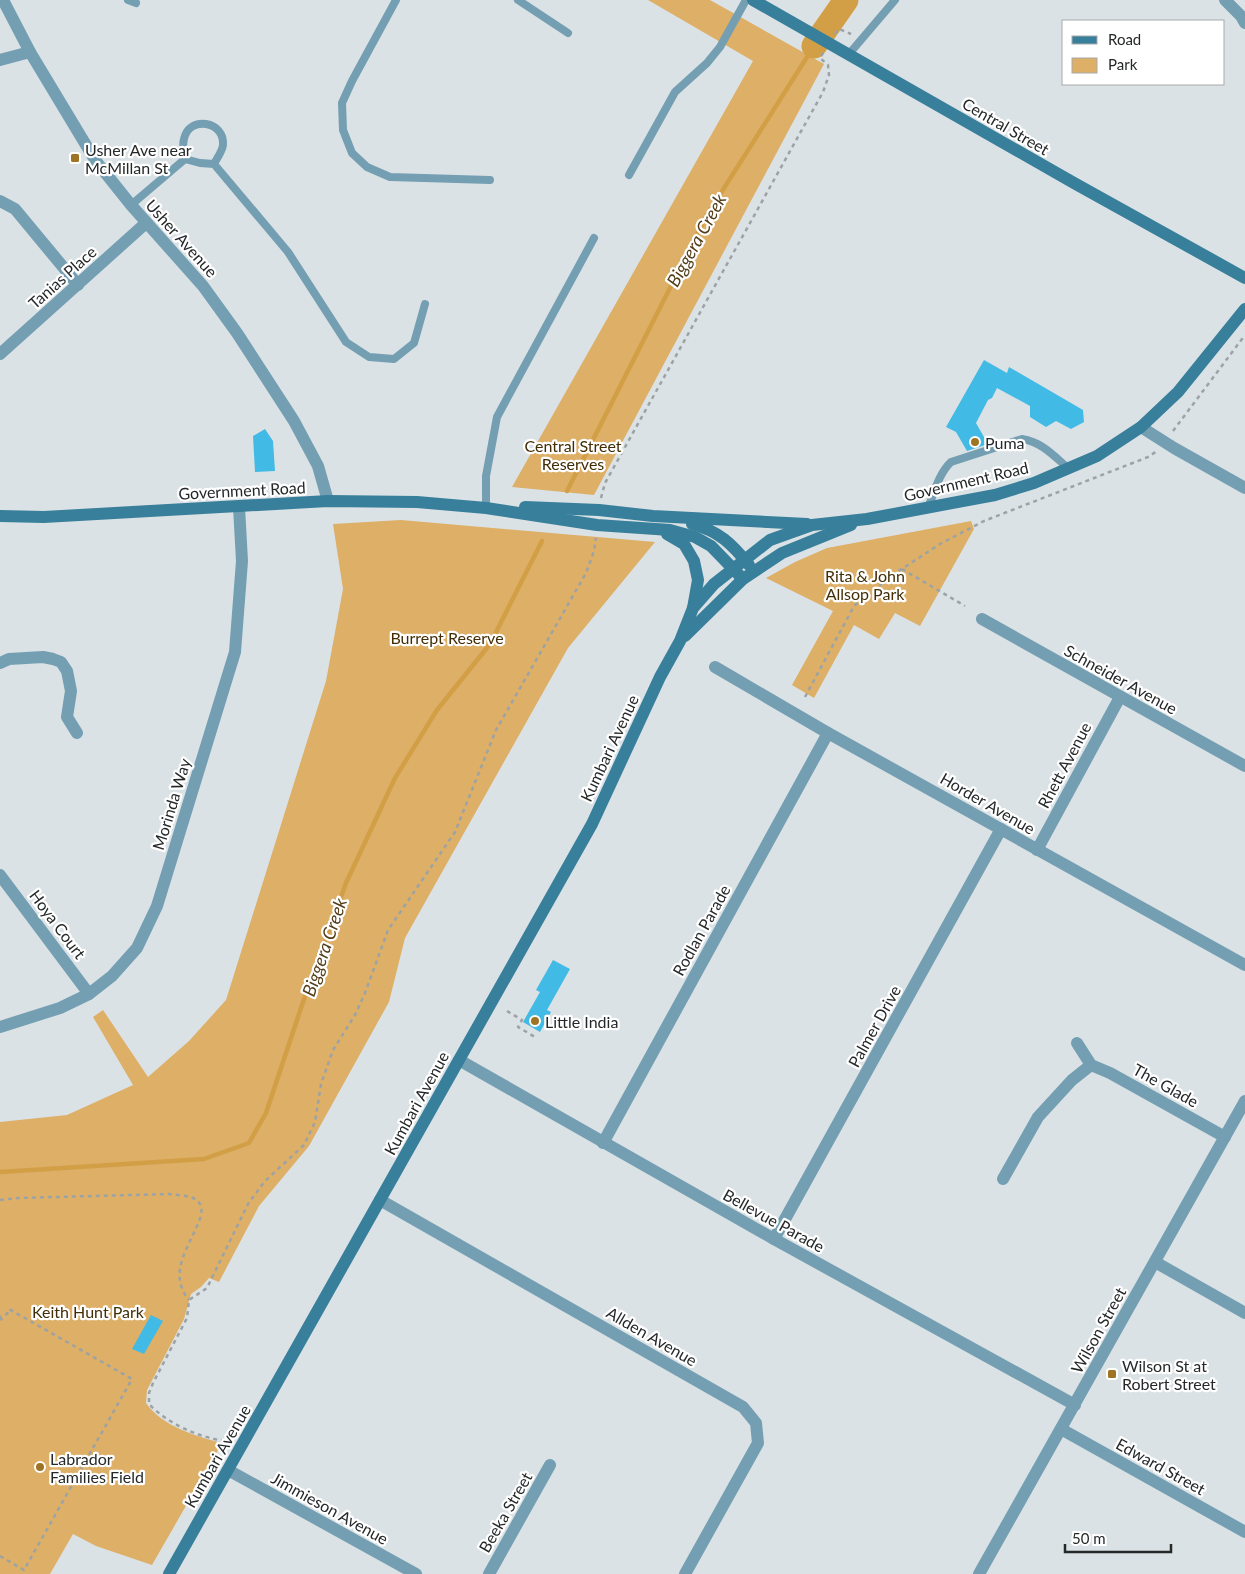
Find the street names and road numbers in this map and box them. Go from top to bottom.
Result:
street label: Central Street [959,93,1053,159]
street label: Usher Avenue [142,195,222,281]
street label: Tanias Place [24,242,100,312]
street label: Government Road [902,457,1030,505]
street label: Government Road [178,477,306,503]
street label: Schneider Avenue [1061,640,1181,718]
street label: Kumbari Avenue [576,692,642,804]
street label: Rhett Avenue [1033,719,1095,811]
street label: Morinda Way [148,755,194,852]
street label: Horder Avenue [937,768,1039,838]
street label: Rodlan Parade [668,881,734,979]
street label: Hoya Court [26,886,90,962]
street label: Palmer Drive [844,982,904,1070]
street label: Kumbari Avenue [380,1048,452,1158]
street label: The Glade [1130,1059,1202,1111]
street label: Bellevue Parade [720,1184,828,1256]
street label: Wilson Street [1067,1283,1130,1376]
street label: Allden Avenue [603,1302,701,1370]
street label: Kumbari Avenue [180,1401,254,1511]
street label: Edward Street [1113,1434,1209,1498]
street label: Jimmieson Avenue [268,1468,392,1548]
street label: Beeka Street [474,1468,536,1555]

